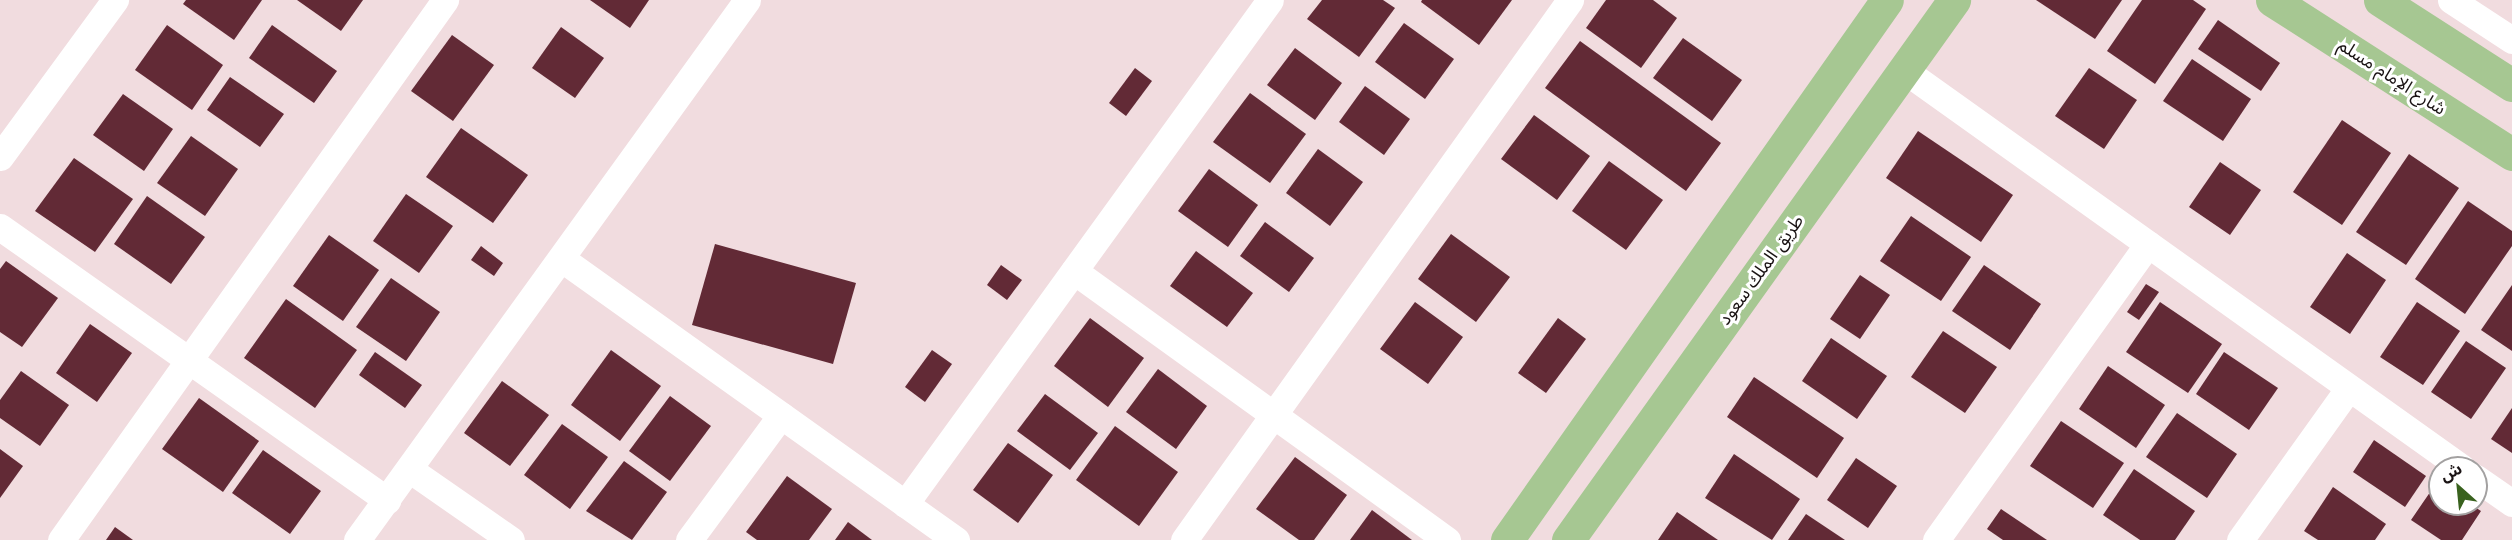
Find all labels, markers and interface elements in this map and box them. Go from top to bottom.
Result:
street label: شارع الإمام مسلم [2334,34,2450,120]
street label: طريق الملك سعود [1714,211,1808,329]
north arrow [2428,456,2488,516]
text: ش [2436,458,2465,486]

